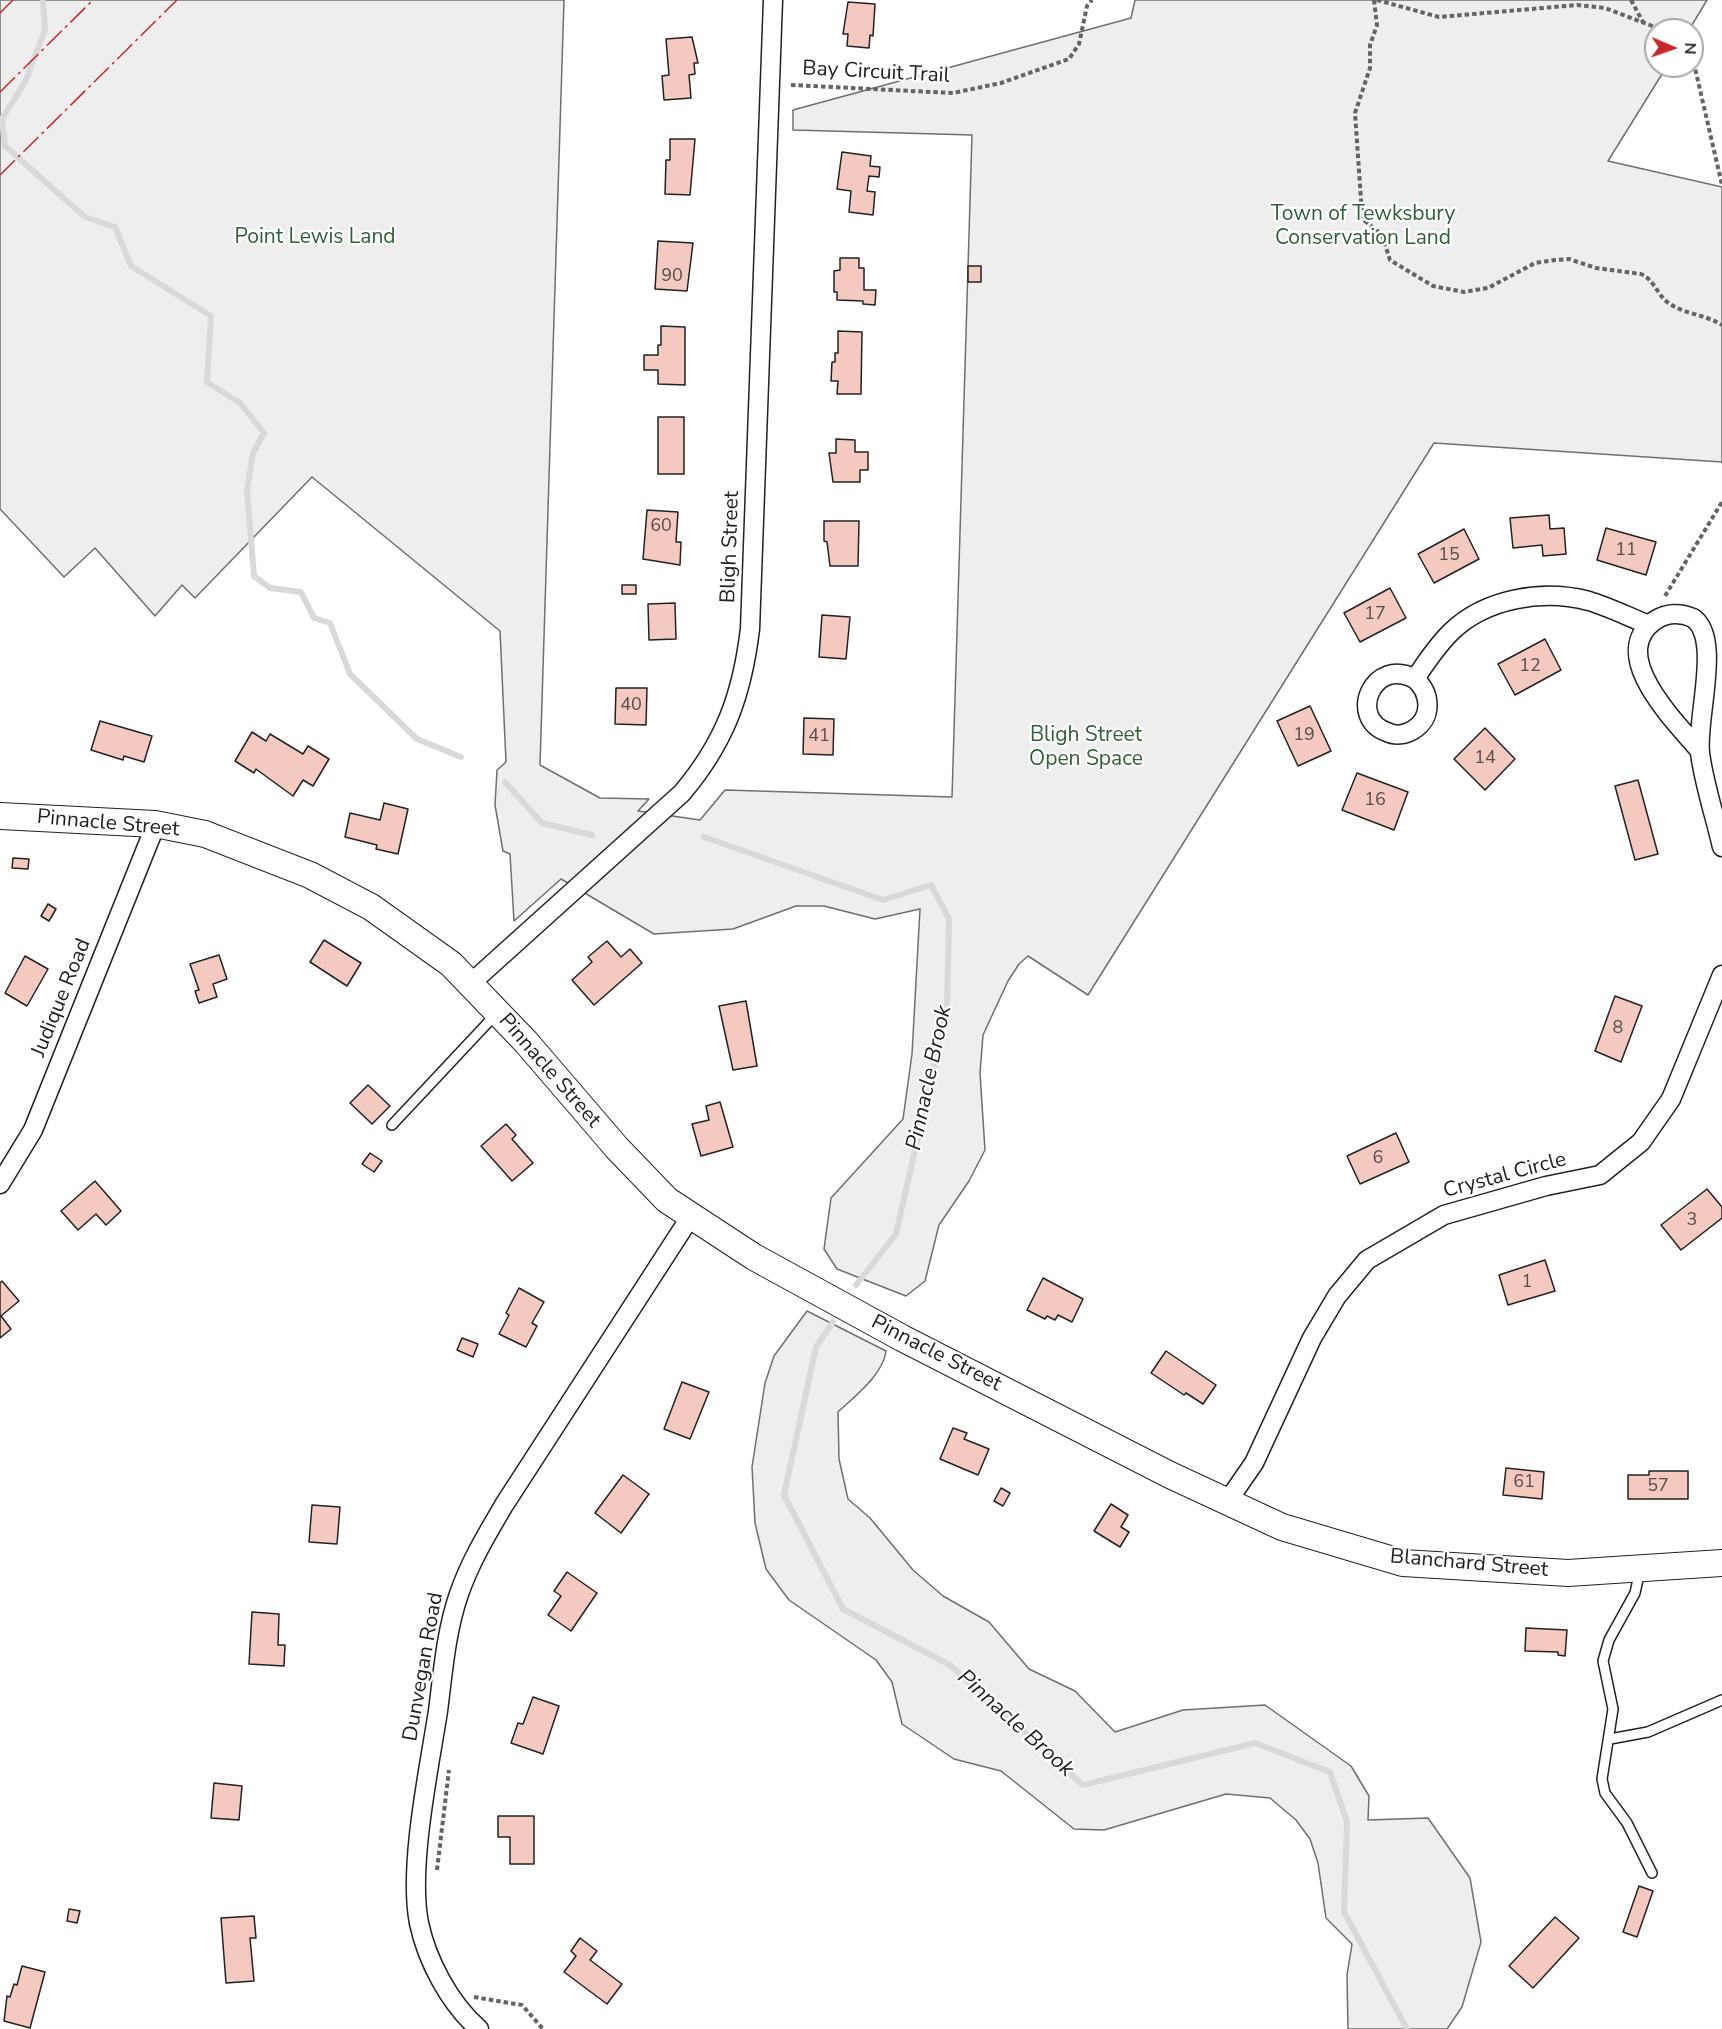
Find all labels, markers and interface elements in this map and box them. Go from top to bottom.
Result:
north arrow [1644,18,1704,78]
text: N [1679,42,1701,55]
street label: Bay Circuit Trail [802,57,950,89]
park label: Town of Tewksbury Conservation Land [1271,202,1455,252]
park label: Point Lewis Land [234,225,396,251]
house number: 90 [661,266,683,288]
street label: Bligh Street [716,490,746,604]
house number: 60 [650,516,672,538]
house number: 11 [1615,540,1637,562]
house number: 15 [1438,545,1460,567]
house number: 17 [1364,604,1386,626]
house number: 12 [1519,656,1541,678]
house number: 40 [620,695,642,717]
park label: Bligh Street Open Space [1029,723,1143,773]
house number: 19 [1293,725,1315,747]
house number: 41 [808,726,830,748]
house number: 14 [1474,748,1496,770]
house number: 16 [1364,790,1386,812]
street label: Pinnacle Street [36,805,180,843]
street label: Judique Road [27,935,97,1061]
water label: Pinnacle Brook [902,1003,958,1153]
street label: Pinnacle Street [493,1009,605,1133]
house number: 8 [1613,1018,1623,1040]
street label: Crystal Circle [1441,1147,1569,1205]
house number: 6 [1373,1148,1383,1170]
house number: 3 [1687,1210,1697,1232]
house number: 1 [1522,1272,1532,1294]
street label: Pinnacle Street [867,1310,1005,1398]
house number: 61 [1513,1472,1535,1494]
house number: 57 [1647,1476,1669,1498]
street label: Blanchard Street [1389,1545,1549,1583]
street label: Dunvegan Road [399,1591,449,1743]
water label: Pinnacle Brook [951,1665,1079,1783]

